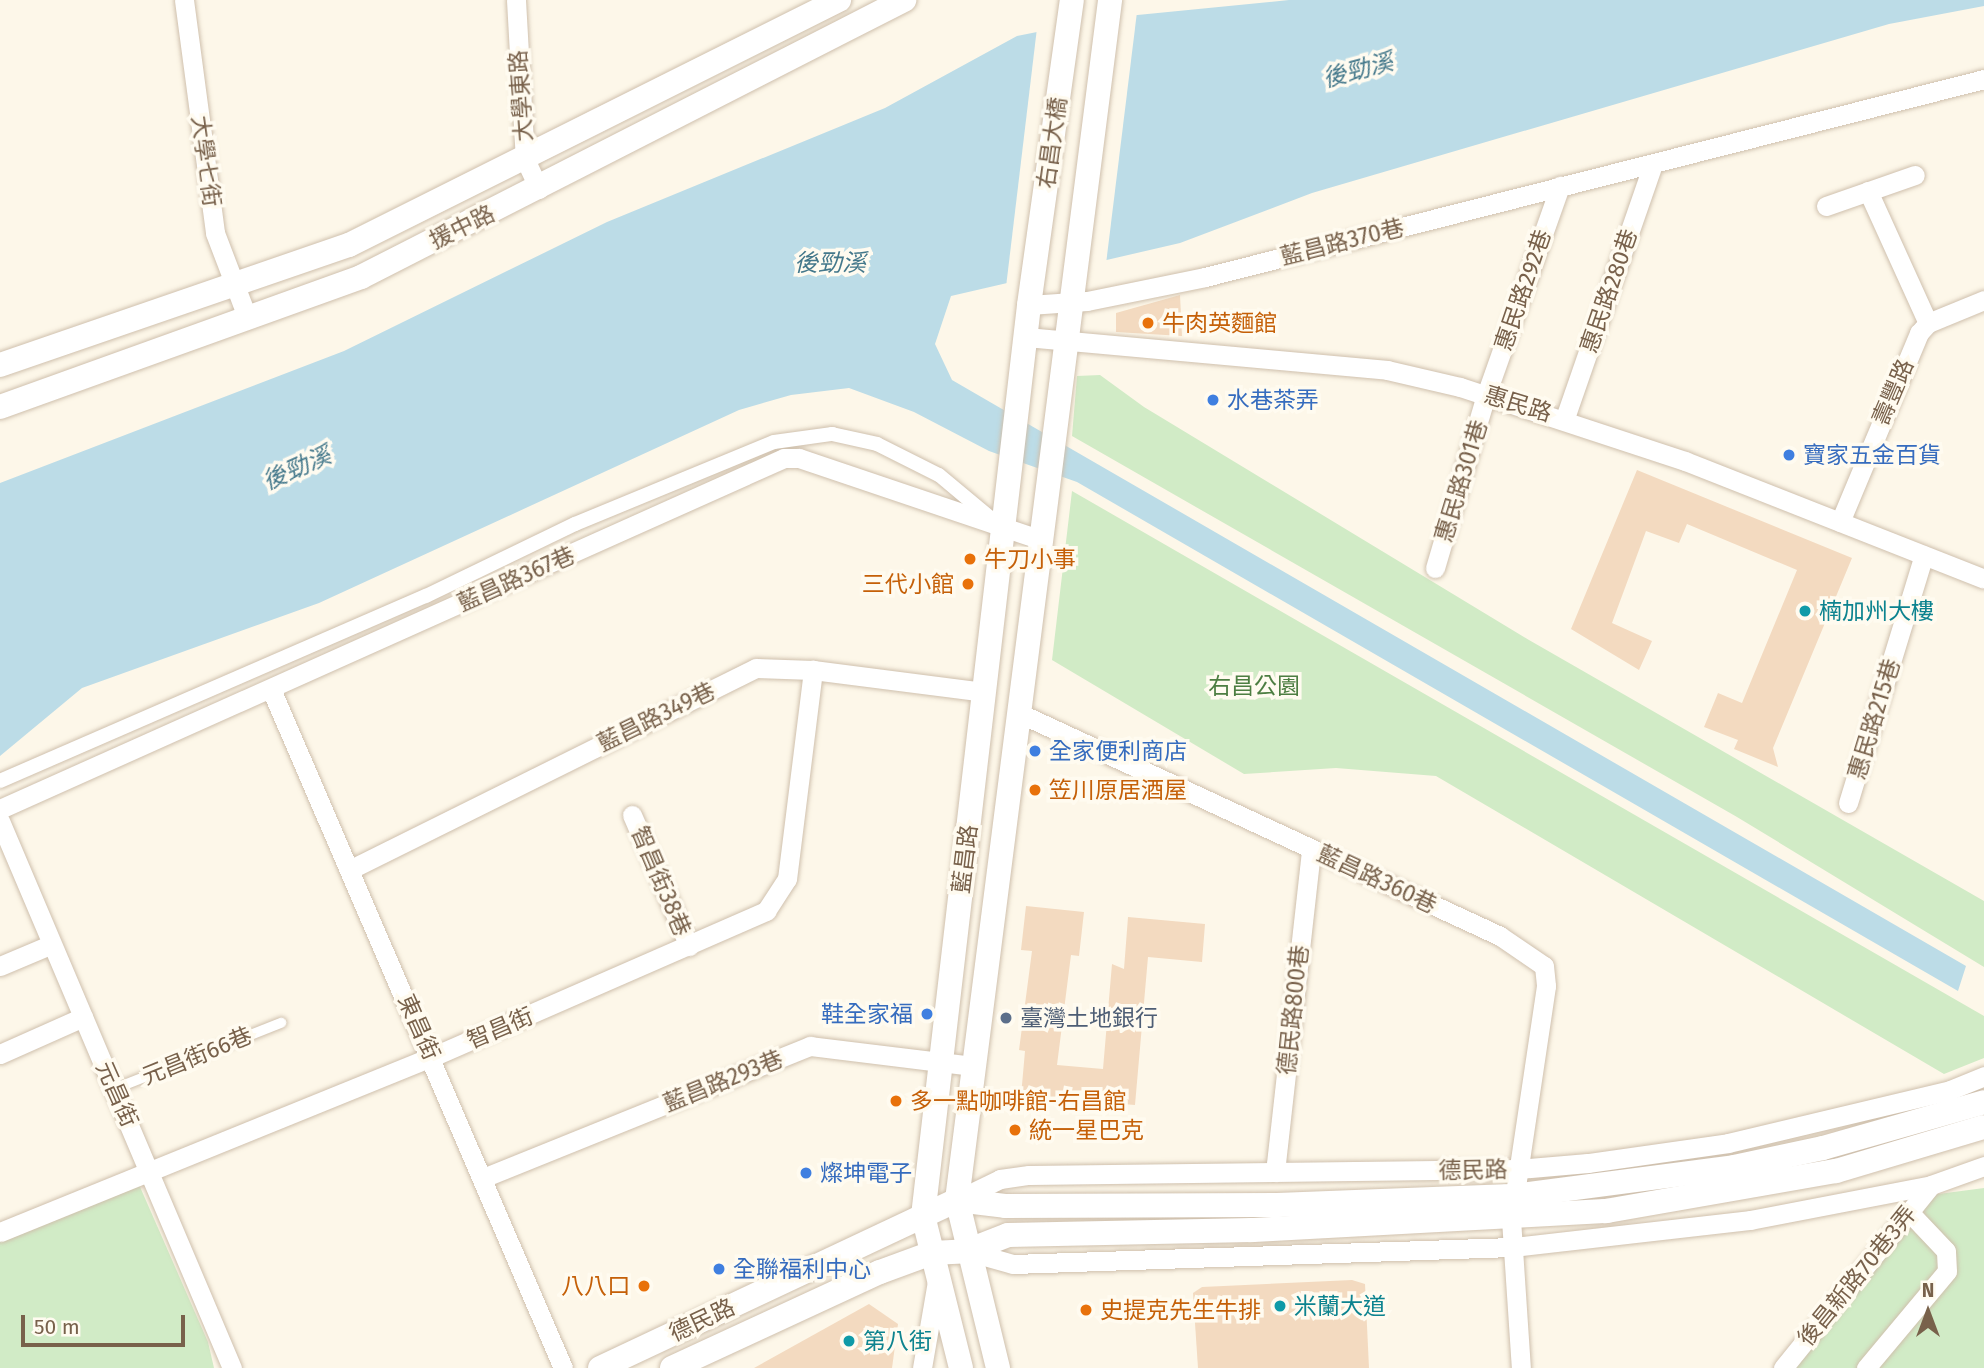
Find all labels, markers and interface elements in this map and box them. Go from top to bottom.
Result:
water label: 後勁溪 [1319,48,1397,94]
street label: 大學東路 [504,49,538,143]
street label: 右昌大橋 [1032,96,1072,190]
street label: 大學七街 [186,114,226,208]
street label: 援中路 [425,199,499,255]
street label: 藍昌路370巷 [1277,213,1407,271]
street label: 惠民路292巷 [1489,226,1557,354]
street label: 惠民路280巷 [1575,226,1643,356]
water label: 後勁溪 [794,250,866,278]
place label: 牛肉英麵館 [1162,309,1277,337]
marker: 牛肉英麵館 [1140,315,1156,331]
street label: 壽豐路 [1867,355,1919,429]
street label: 惠民路 [1481,381,1555,427]
place label: 水巷茶弄 [1227,386,1319,414]
marker: 水巷茶弄 [1205,392,1221,408]
street label: 惠民路301巷 [1429,417,1493,545]
water label: 後勁溪 [258,441,336,497]
place label: 寶家五金百貨 [1803,441,1941,469]
marker: 寶家五金百貨 [1781,447,1797,463]
street label: 藍昌路367巷 [453,541,579,617]
place label: 牛刀小事 [984,545,1076,573]
marker: 牛刀小事 [962,551,978,567]
place label: 三代小館 [862,570,954,598]
marker: 三代小館 [960,576,976,592]
place label: 楠加州大樓 [1819,597,1934,625]
marker: 楠加州大樓 [1797,603,1813,619]
street label: 惠民路215巷 [1843,656,1905,782]
park label: 右昌公園 [1208,672,1300,700]
street label: 藍昌路349巷 [593,677,719,757]
place label: 全家便利商店 [1049,737,1187,765]
marker: 全家便利商店 [1027,743,1043,759]
place label: 笠川原居酒屋 [1049,776,1187,804]
marker: 笠川原居酒屋 [1027,782,1043,798]
street label: 智昌街38巷 [626,822,696,940]
street label: 藍昌路 [947,823,983,895]
street label: 藍昌路360巷 [1313,839,1441,919]
street label: 德民路800巷 [1272,944,1314,1076]
street label: 東昌街 [392,990,446,1064]
place label: 鞋全家福 [821,1000,913,1028]
street label: 智昌街 [463,1002,537,1054]
place label: 臺灣土地銀行 [1020,1004,1158,1032]
marker: 鞋全家福 [919,1006,935,1022]
marker: 臺灣土地銀行 [998,1010,1014,1026]
street label: 元昌街66巷 [138,1021,256,1091]
street label: 藍昌路293巷 [659,1045,787,1117]
street label: 元昌街 [90,1057,144,1131]
place label: 多一點咖啡館-右昌館 [910,1087,1126,1115]
marker: 多一點咖啡館-右昌館 [888,1093,904,1109]
place label: 統一星巴克 [1029,1116,1144,1144]
marker: 統一星巴克 [1007,1122,1023,1138]
street label: 德民路 [1438,1156,1508,1184]
place label: 燦坤電子 [820,1159,912,1187]
marker: 燦坤電子 [798,1165,814,1181]
street label: 後昌新路70巷3弄 [1792,1200,1922,1352]
place label: 全聯福利中心 [733,1255,871,1283]
marker: 全聯福利中心 [711,1261,727,1277]
place label: 八八口 [561,1272,630,1300]
north arrow [1893,1277,1963,1347]
marker: 八八口 [636,1278,652,1294]
text: N [1922,1279,1934,1302]
place label: 米蘭大道 [1294,1292,1386,1320]
street label: 德民路 [665,1293,739,1347]
place label: 史提克先生牛排 [1100,1296,1261,1324]
marker: 米蘭大道 [1272,1298,1288,1314]
scale bar [24,1302,189,1346]
marker: 史提克先生牛排 [1078,1302,1094,1318]
text: 50 m [34,1314,80,1340]
place label: 第八街 [863,1327,932,1355]
marker: 第八街 [841,1333,857,1349]

